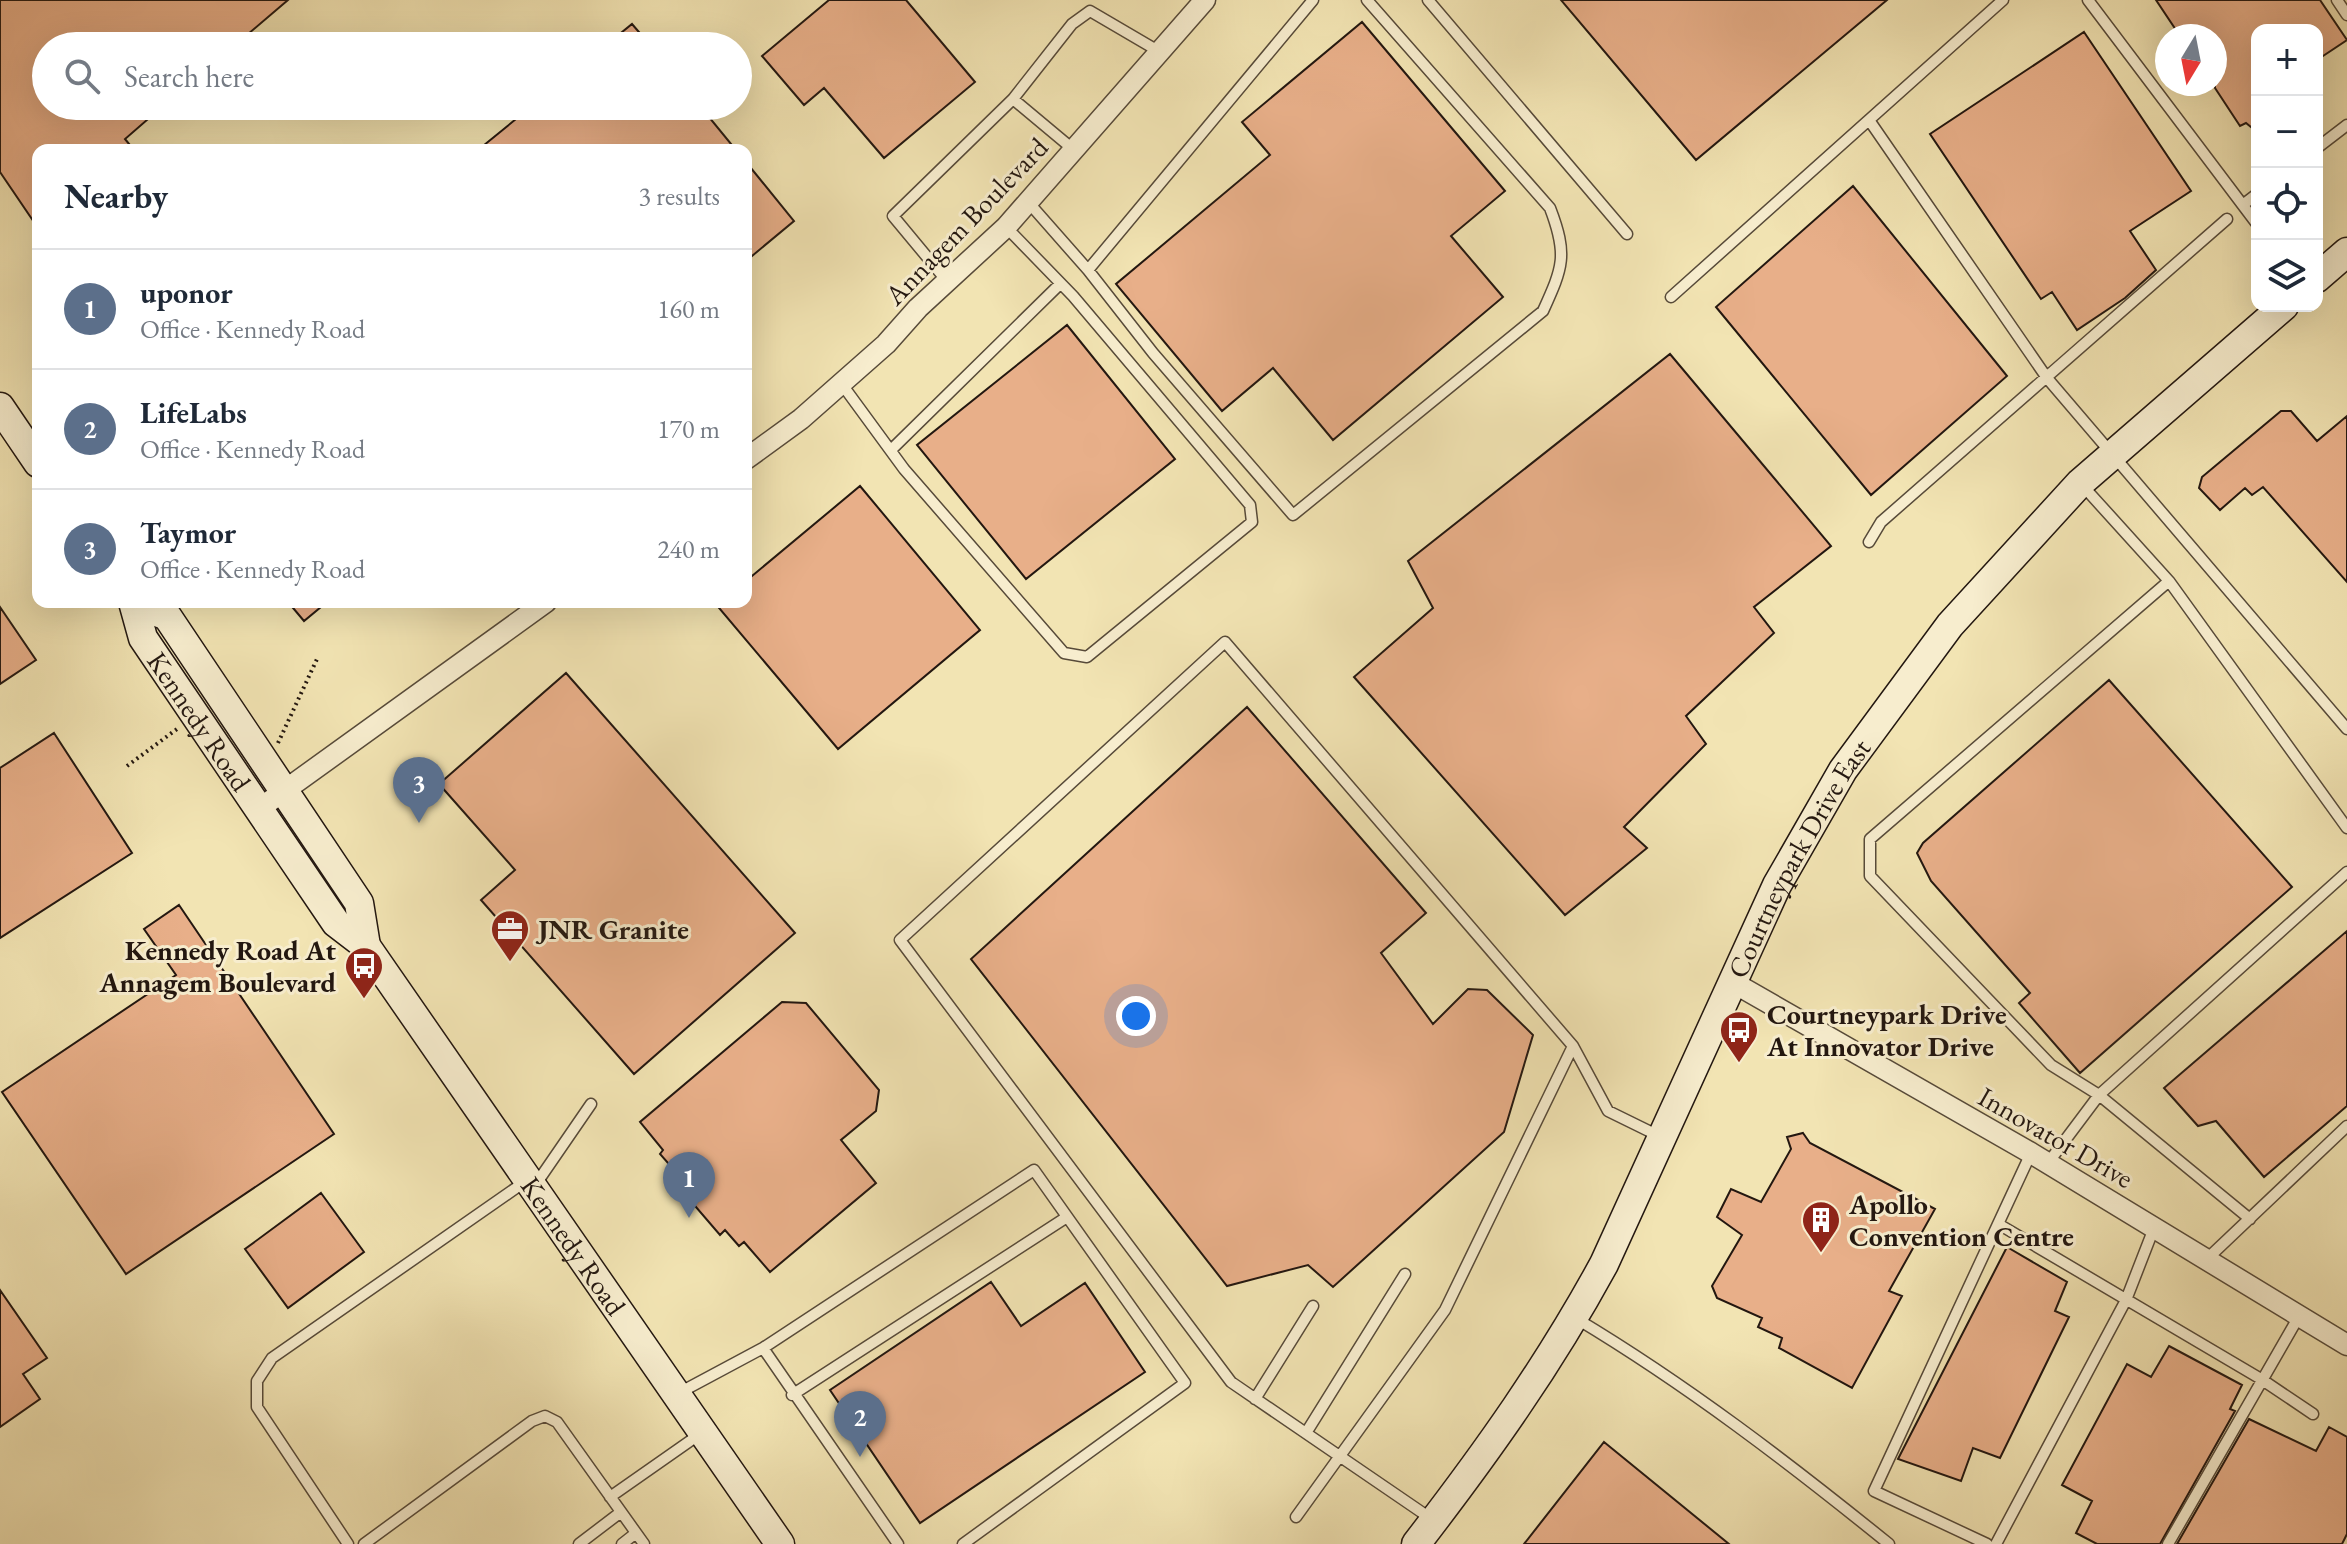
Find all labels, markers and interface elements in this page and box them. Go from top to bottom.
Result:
north arrow [2155,24,2227,96]
map controls [2251,24,2323,312]
button: + [2251,24,2323,96]
search box [32,32,752,120]
icon: search [60,54,104,98]
text: Search here [124,57,254,96]
button: − [2251,96,2323,168]
street label: Annagem Boulevard [876,129,1056,313]
button: locate [2251,168,2323,240]
text: Nearby [64,174,168,218]
text: 3 results [639,179,720,213]
button: layers [2251,240,2323,312]
text: uponor [140,273,233,312]
text: 1 [83,292,97,326]
text: 160 m [657,292,720,326]
text: Office · Kennedy Road [140,312,365,346]
text: LifeLabs [140,393,247,432]
text: 2 [83,412,97,446]
text: 170 m [657,412,720,446]
text: Office · Kennedy Road [140,432,365,466]
text: Taymor [140,513,236,552]
text: 3 [83,532,97,566]
text: 240 m [657,532,720,566]
text: Office · Kennedy Road [140,552,365,586]
street label: Kennedy Road [139,645,260,799]
street label: Courtneypark Drive East [1719,731,1878,983]
pin: 3 [393,757,445,823]
office icon: JNR Granite [489,908,531,963]
place label: JNR Granite [535,911,689,947]
place label: Kennedy Road At Annagem Boulevard [98,932,337,1000]
bus stop icon: Kennedy Road At Annagem Boulevard [343,945,385,1000]
your location [1116,996,1156,1036]
place label: Courtneypark Drive At Innovator Drive [1766,996,2007,1064]
bus stop icon: Courtneypark Drive At Innovator Drive [1718,1009,1760,1064]
street label: Innovator Drive [1972,1078,2140,1196]
pin: 1 [663,1152,715,1218]
street label: Kennedy Road [513,1169,635,1323]
place label: Apollo Convention Centre [1848,1186,2074,1254]
building icon: Apollo Convention Centre [1800,1199,1842,1254]
pin: 2 [834,1391,886,1457]

